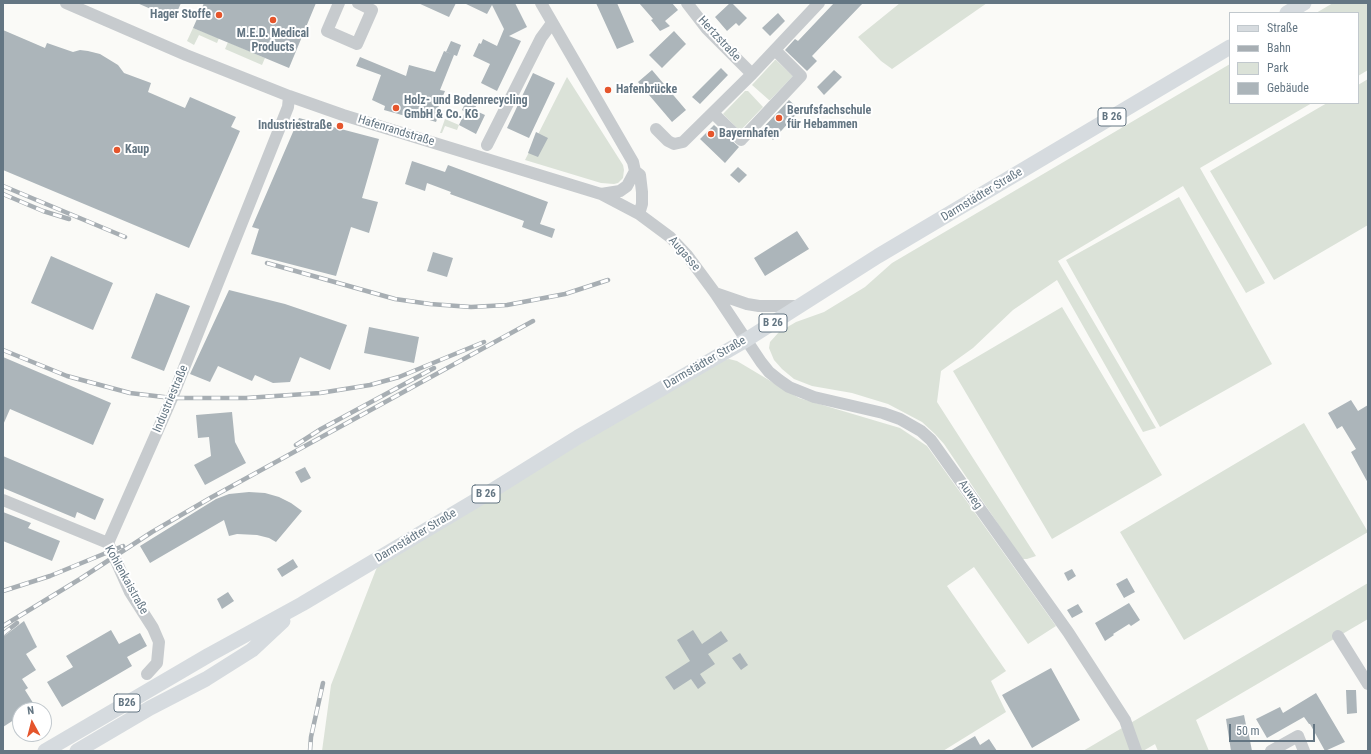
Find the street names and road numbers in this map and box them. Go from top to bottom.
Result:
street label: Hertzstraße [695,14,743,64]
road number: B 26 [1098,108,1126,126]
street label: Hafenrandstraße [356,113,436,149]
street label: Darmstädter Straße [939,165,1025,225]
street label: Augasse [665,234,703,274]
road number: B 26 [759,314,787,332]
street label: Darmstädter Straße [661,334,749,392]
street label: Industriestraße [150,363,192,435]
street label: Auweg [955,478,985,512]
road number: B 26 [472,485,500,503]
street label: Darmstädter Straße [373,506,459,566]
street label: Kohlenkaistraße [101,543,151,617]
road number: B26 [114,694,140,712]

